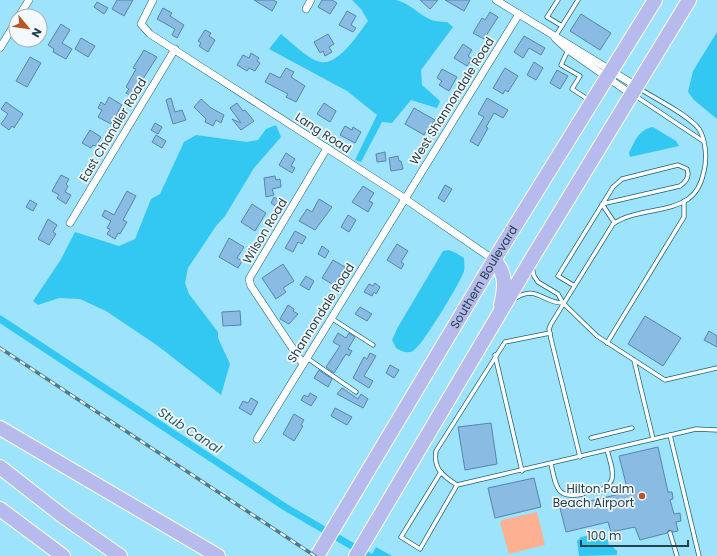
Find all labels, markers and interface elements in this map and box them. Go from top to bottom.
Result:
north arrow [8,8,48,48]
text: N [28,25,46,40]
street label: West Shannondale Road [405,34,498,168]
street label: East Chandler Road [75,75,150,185]
street label: Lang Road [292,108,355,157]
street label: Wilson Road [238,195,291,267]
street label: Southern Boulevard [446,222,521,332]
street label: Shannondale Road [283,260,358,366]
water label: Stub Canal [154,403,226,459]
place label: Hilton Palm Beach Airport [553,480,634,511]
marker: Hilton Palm Beach Airport [637,491,647,501]
scale bar [581,522,688,548]
text: 100 m [587,527,621,544]

